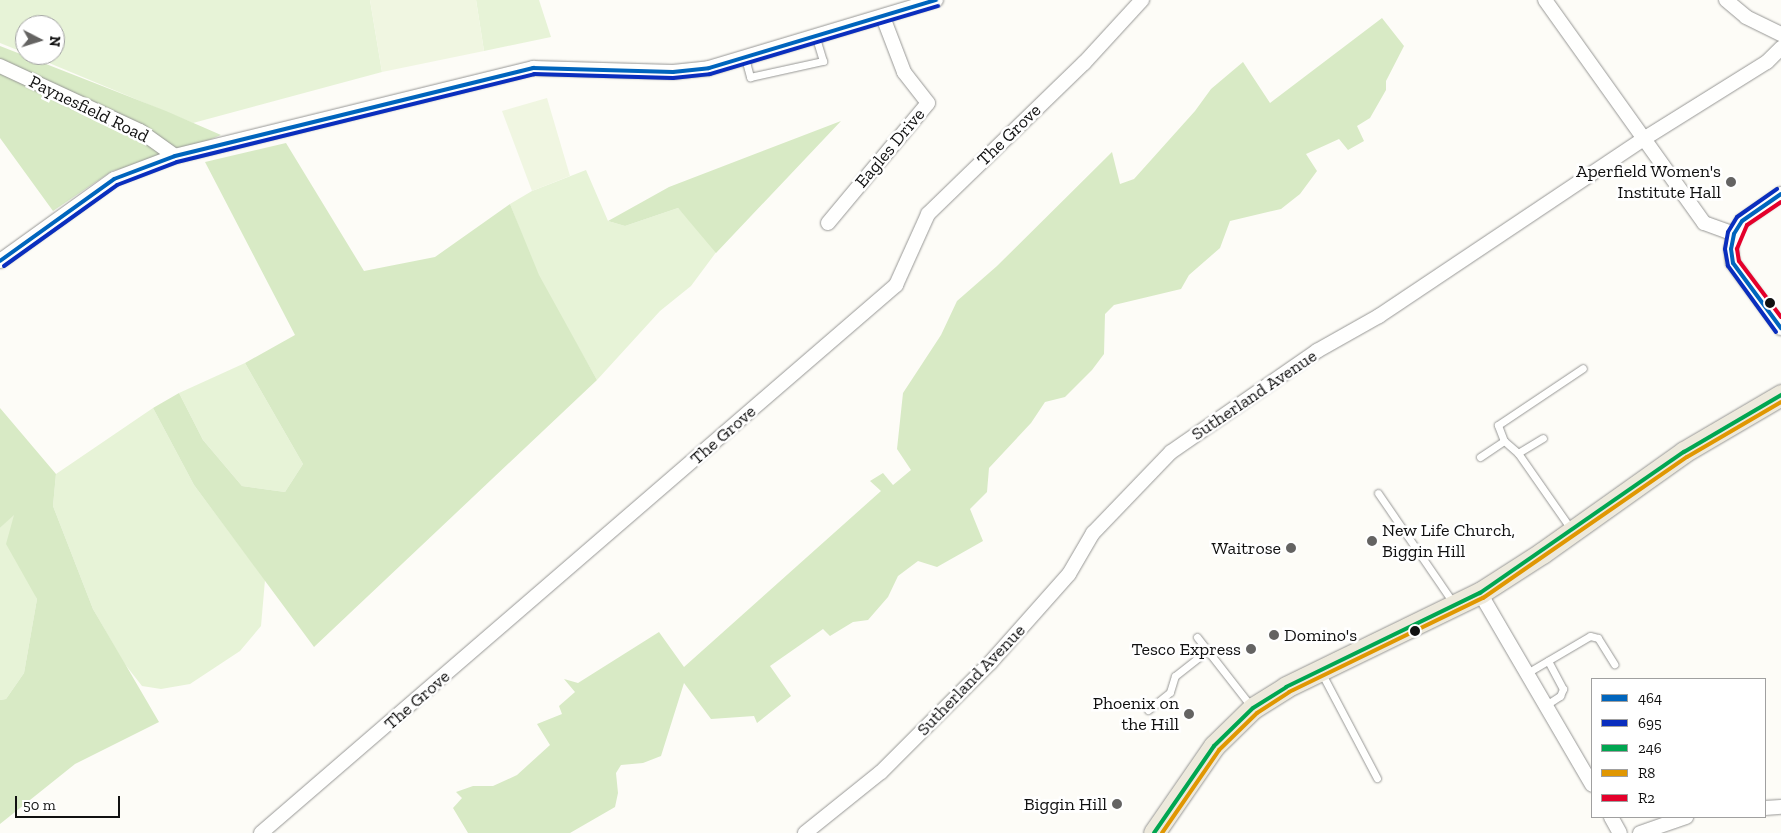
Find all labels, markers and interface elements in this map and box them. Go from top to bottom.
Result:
north arrow [15,15,65,65]
text: N [46,35,63,47]
street label: Paynesfield Road [26,71,152,147]
street label: The Grove [973,99,1045,171]
street label: Eagles Drive [851,104,929,192]
place label: Aperfield Women's Institute Hall [1575,161,1721,203]
marker: Aperfield Women's Institute Hall [1725,176,1737,188]
unlabelled marker [1765,298,1775,308]
street label: Sutherland Avenue [1187,345,1321,445]
street label: The Grove [686,401,760,469]
place label: New Life Church, Biggin Hill [1382,520,1515,562]
marker: New Life Church, Biggin Hill [1366,535,1378,547]
place label: Waitrose [1211,537,1281,559]
marker: Waitrose [1285,542,1297,554]
street label: Sutherland Avenue [912,620,1030,740]
place label: Domino's [1284,624,1357,646]
unlabelled marker [1410,626,1420,636]
marker: Domino's [1268,629,1280,641]
place label: Tesco Express [1131,638,1241,660]
marker: Tesco Express [1245,643,1257,655]
street label: The Grove [380,666,454,734]
legend [1591,678,1766,818]
text: 464 [1638,689,1662,707]
place label: Phoenix on the Hill [1093,693,1179,736]
marker: Phoenix on the Hill [1183,708,1195,720]
text: 695 [1638,714,1662,732]
text: 246 [1638,739,1662,757]
text: R8 [1638,764,1655,782]
scale bar [18,786,122,818]
text: R2 [1638,789,1655,807]
place label: Biggin Hill [1024,793,1107,815]
text: 50 m [23,796,56,814]
marker: Biggin Hill [1111,798,1123,810]

